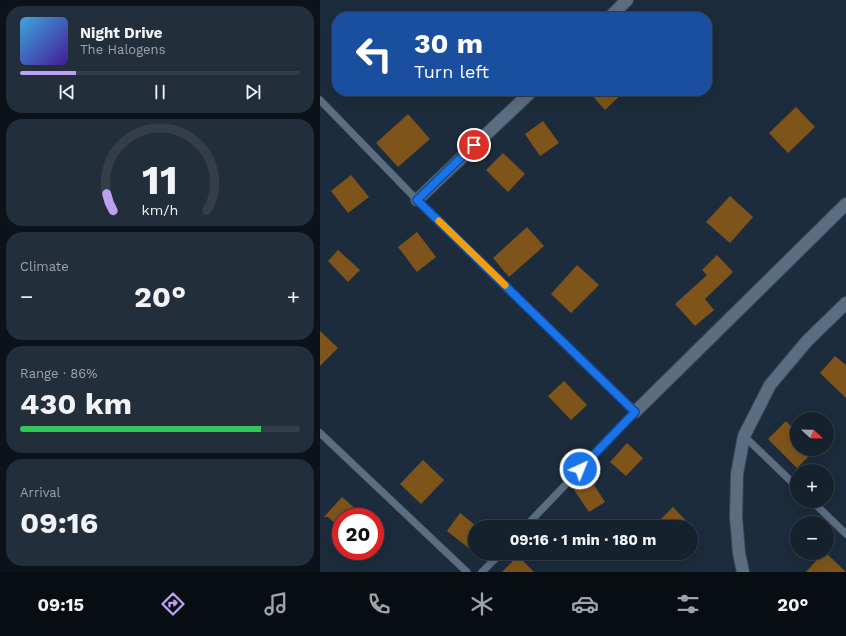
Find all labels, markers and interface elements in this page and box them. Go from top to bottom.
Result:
text: Night Drive [80,24,163,42]
text: 30 m [414,27,483,60]
icon: left [348,28,400,80]
text: The Halogens [80,42,166,57]
text: Turn left [414,61,489,82]
icon: previous [56,81,78,103]
icon: pause [149,81,171,103]
icon: next [242,81,264,103]
pin [457,128,491,162]
icon: arrive [463,134,485,156]
text: 11 [142,155,178,204]
text: km/h [142,201,178,217]
text: Climate [20,259,69,274]
text: 20° [134,279,186,314]
text: − [20,284,33,309]
text: + [287,284,300,309]
text: Range · 86% [20,366,97,381]
text: 430 km [20,386,132,421]
north arrow [790,412,834,456]
map controls [790,412,834,560]
position arrow [559,448,601,490]
button: + [790,464,834,508]
text: Arrival [20,485,61,500]
text: 09:16 [20,505,98,540]
speed limit sign: 20 [332,508,384,560]
button: − [790,516,834,560]
text: 09:16 · 1 min · 180 m [510,531,656,549]
icon: directions [159,590,187,618]
icon: music [262,590,290,618]
icon: phone [365,590,393,618]
icon: climate [468,590,496,618]
icon: car [571,590,599,618]
icon: filters [674,590,702,618]
text: 09:15 [38,594,84,615]
text: 20° [777,594,808,615]

